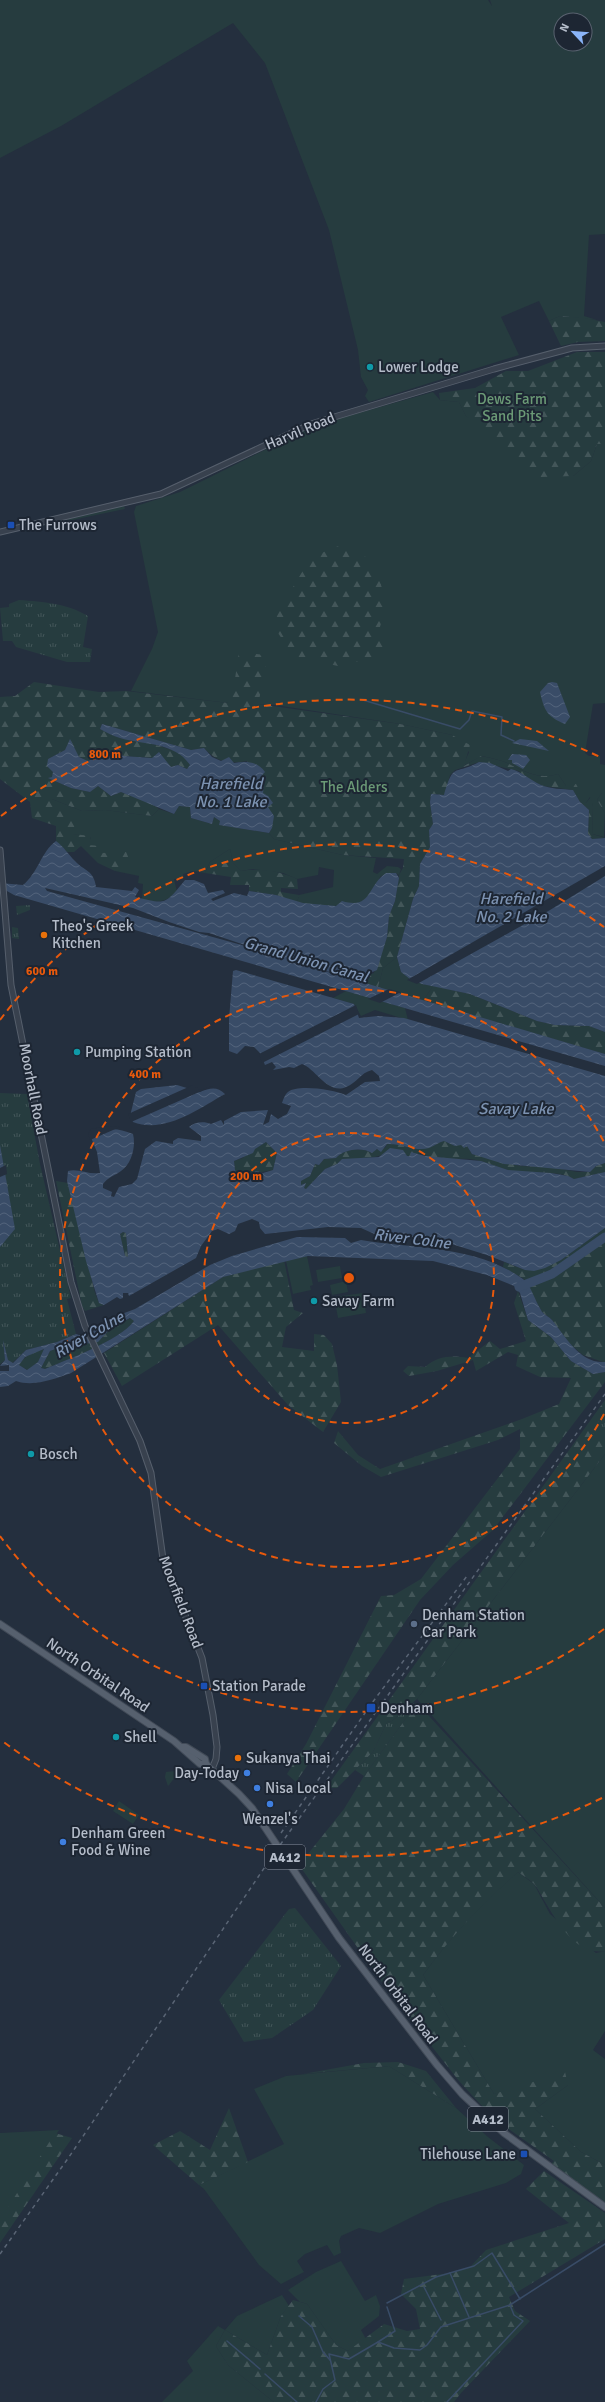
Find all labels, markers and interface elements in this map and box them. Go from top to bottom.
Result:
north arrow [553,12,593,52]
text: N [557,22,572,34]
place label: Lower Lodge [378,358,459,376]
marker: Lower Lodge [365,362,375,372]
park label: Dews Farm Sand Pits [477,390,547,425]
street label: Harvil Road [262,408,338,454]
place label: The Furrows [19,516,97,534]
marker: The Furrows [6,520,16,530]
text: 800 m [89,747,121,762]
water label: Harefield No. 1 Lake [196,774,267,812]
park label: The Alders [320,778,388,796]
water label: Harefield No. 2 Lake [476,889,547,927]
place label: Theo's Greek Kitchen [52,917,134,952]
marker: Theo's Greek Kitchen [39,930,49,940]
water label: Grand Union Canal [242,933,372,988]
text: 600 m [26,964,58,979]
street label: Moorhall Road [15,1042,51,1136]
place label: Pumping Station [85,1043,191,1061]
marker: Pumping Station [72,1047,82,1057]
text: 400 m [129,1067,161,1082]
water label: Savay Lake [479,1099,554,1119]
text: 200 m [230,1169,262,1184]
water label: River Colne [372,1224,453,1254]
centre of rings [342,1271,356,1285]
place label: Savay Farm [322,1292,395,1310]
marker: Savay Farm [309,1296,319,1306]
water label: River Colne [50,1306,128,1363]
place label: Bosch [39,1445,78,1463]
marker: Bosch [26,1449,36,1459]
street label: Moorfield Road [155,1553,207,1651]
place label: Denham Station Car Park [422,1606,525,1641]
marker: Denham Station Car Park [409,1619,419,1629]
street label: North Orbital Road [43,1634,153,1716]
place label: Station Parade [212,1677,306,1695]
marker: Station Parade [199,1681,209,1691]
place label: Denham [380,1699,433,1717]
marker: Denham [365,1702,377,1714]
place label: Shell [124,1728,157,1746]
marker: Shell [111,1732,121,1742]
place label: Sukanya Thai [246,1749,331,1767]
marker: Sukanya Thai [233,1753,243,1763]
place label: Day-Today [174,1764,239,1782]
marker: Day-Today [242,1768,252,1778]
place label: Nisa Local [265,1779,331,1797]
marker: Nisa Local [252,1783,262,1793]
marker: Wenzel's [265,1799,275,1809]
place label: Wenzel's [242,1810,298,1828]
place label: Denham Green Food & Wine [71,1824,166,1859]
marker: Denham Green Food & Wine [58,1837,68,1847]
road number: A412 [265,1845,305,1869]
street label: North Orbital Road [355,1940,441,2048]
road number: A412 [468,2107,508,2131]
place label: Tilehouse Lane [420,2145,516,2163]
marker: Tilehouse Lane [519,2149,529,2159]

